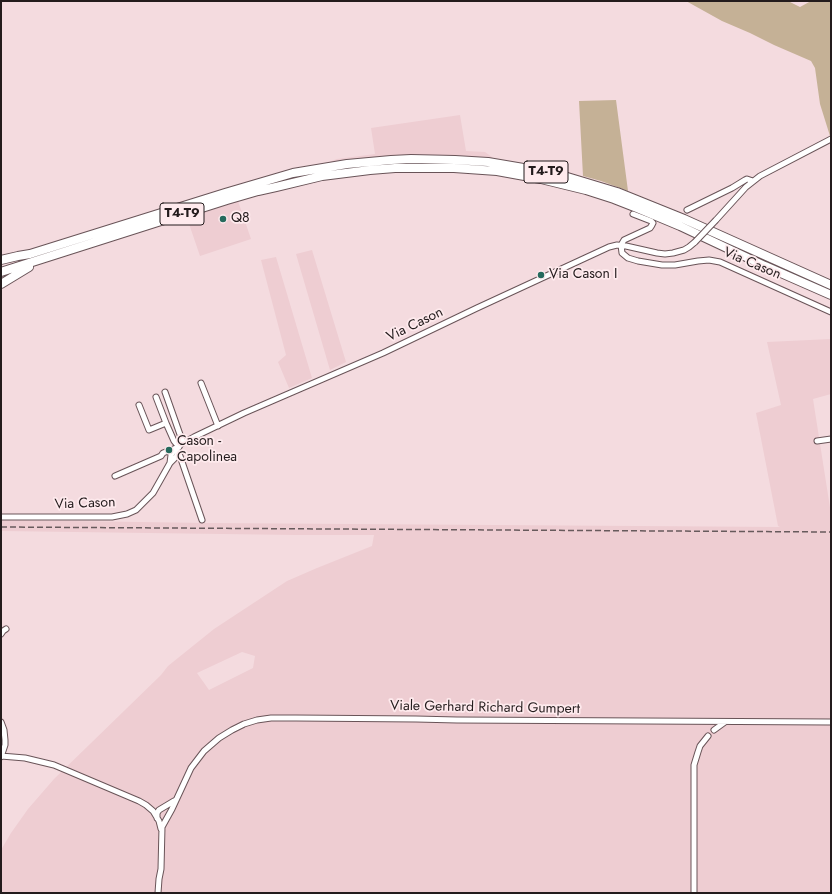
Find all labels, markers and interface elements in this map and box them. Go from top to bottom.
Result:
road number: T4-T9 [524,161,568,183]
road number: T4-T9 [160,203,204,225]
place label: Q8 [231,211,250,227]
marker: Q8 [218,214,228,224]
street label: Via Cason [721,244,783,284]
place label: Via Cason I [549,267,617,283]
marker: Via Cason I [536,270,546,280]
street label: Via Cason [384,304,446,346]
place label: Cason - Capolinea [177,434,237,466]
marker: Cason - Capolinea [164,445,174,455]
street label: Via Cason [54,495,116,513]
street label: Viale Gerhard Richard Gumpert [390,698,580,718]

